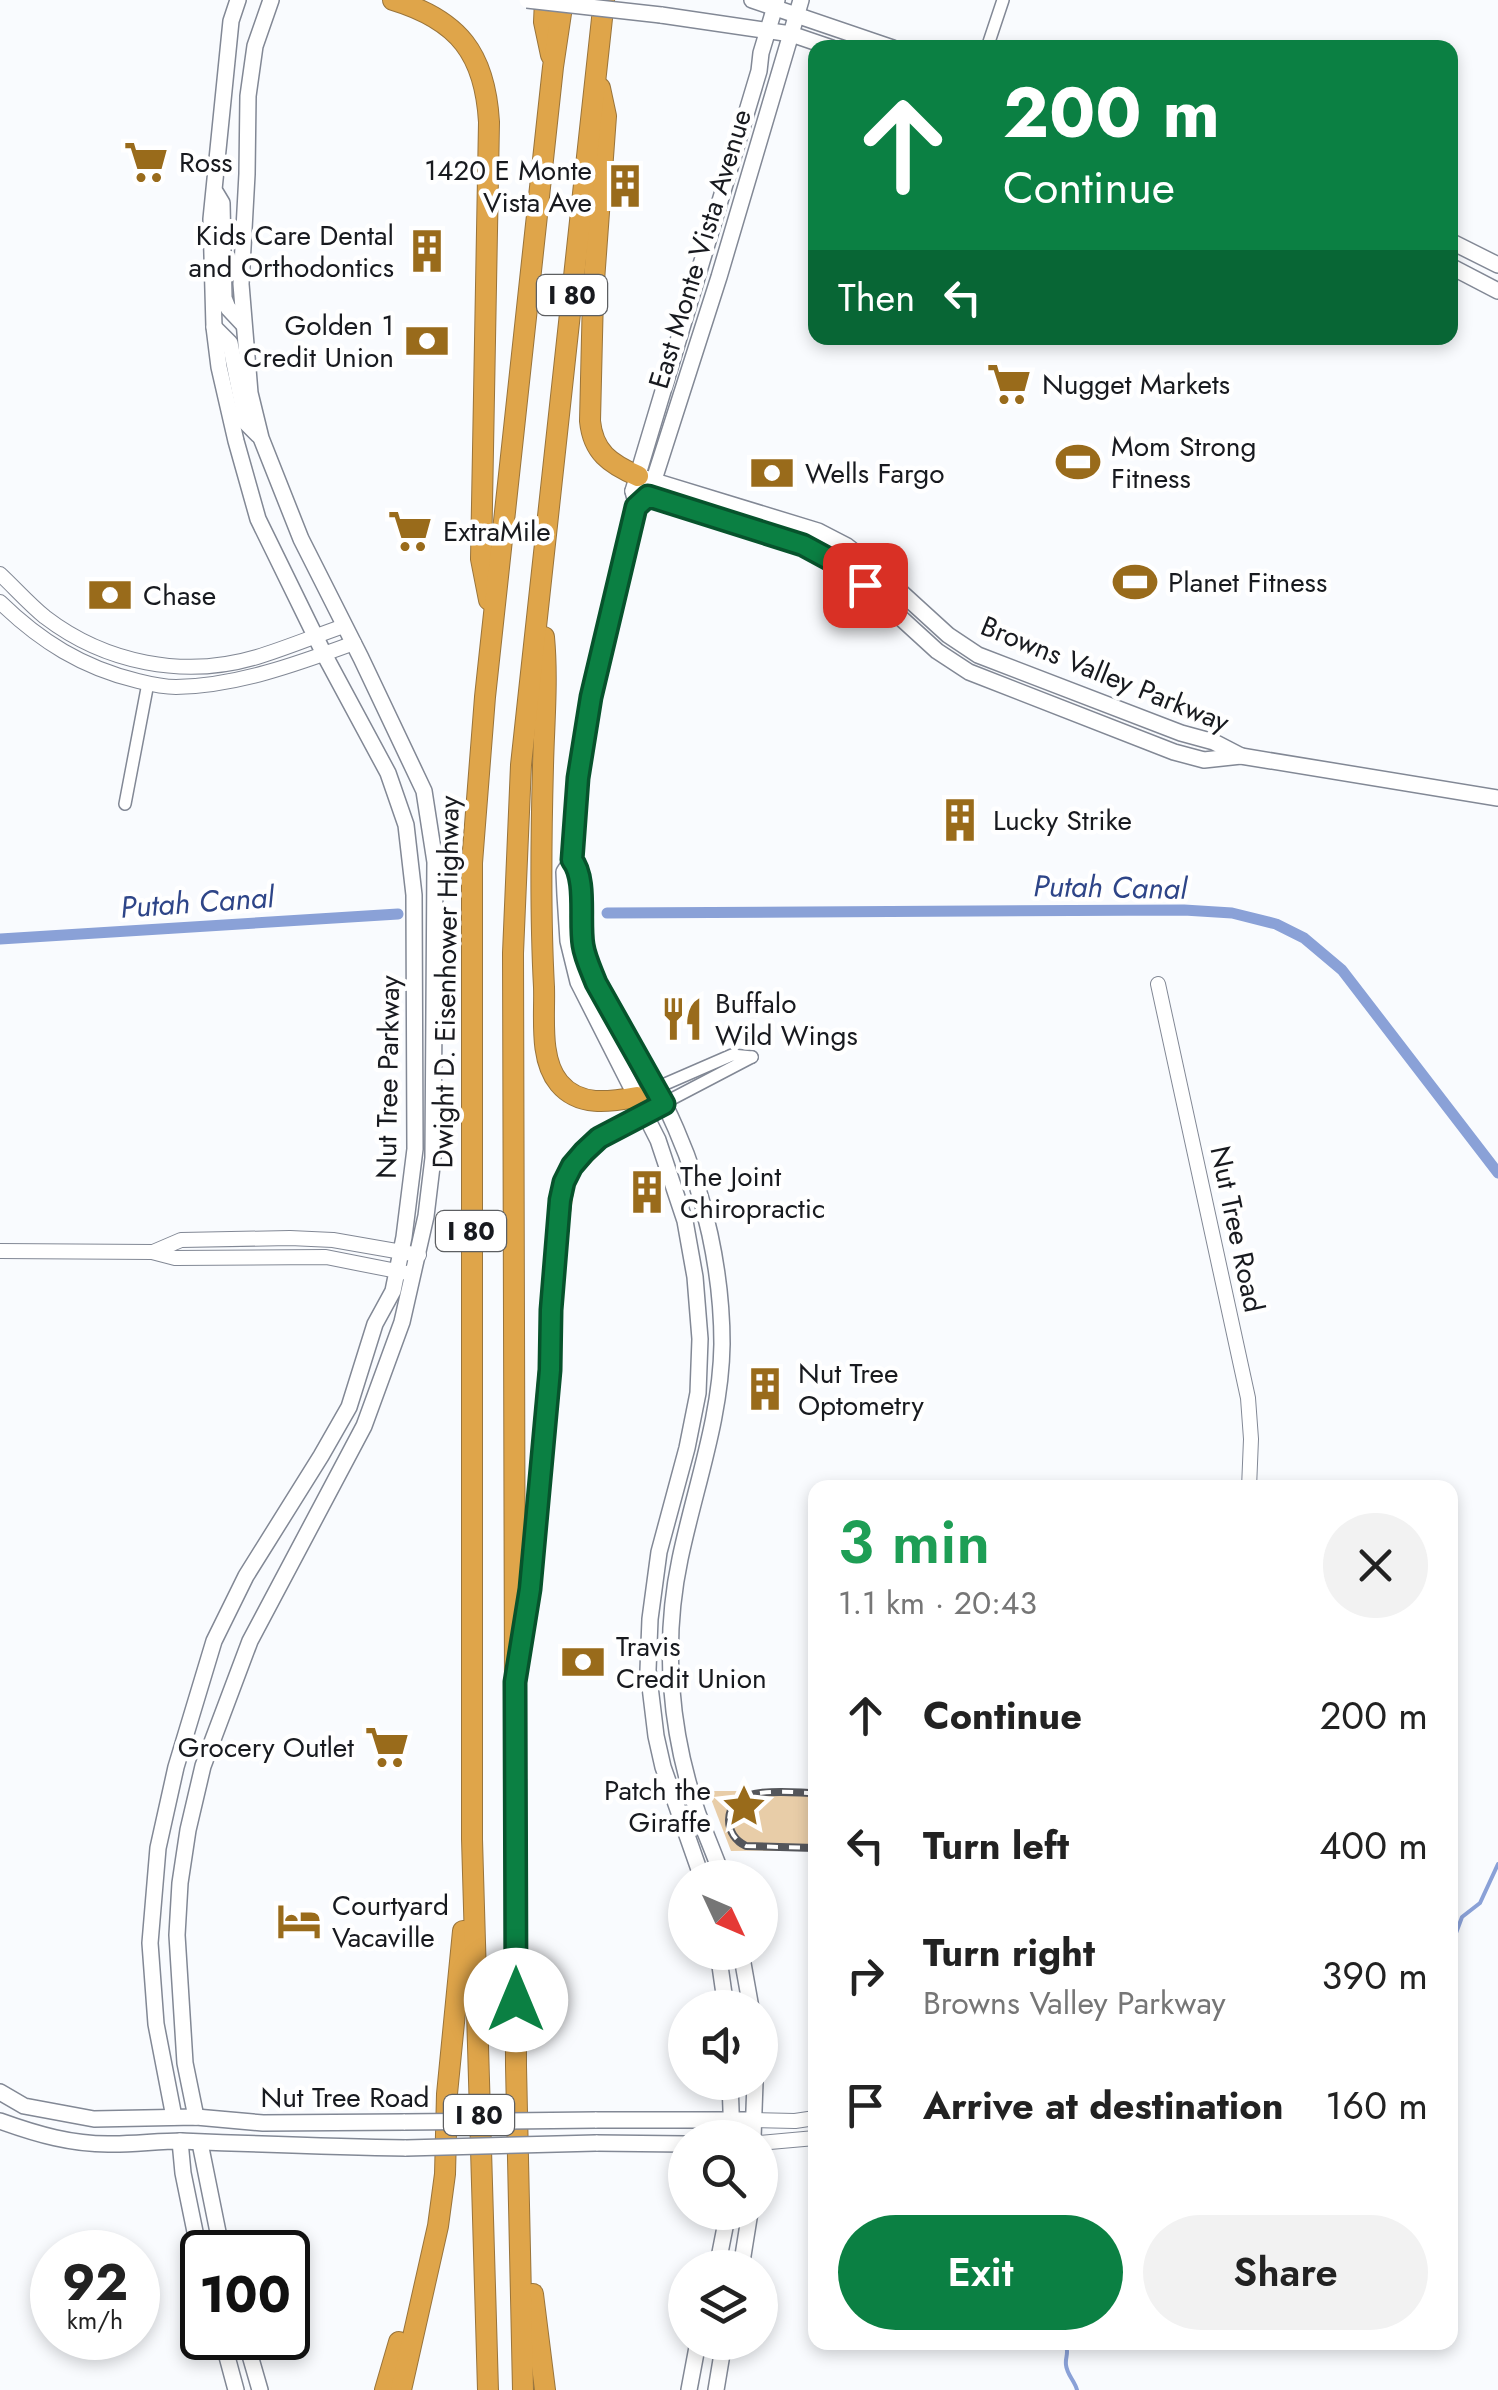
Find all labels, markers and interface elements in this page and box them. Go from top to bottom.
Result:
text: 200 m [1003,62,1220,163]
icon: ahead [838,80,968,210]
street label: East Monte Vista Avenue [638,104,762,394]
supermarket icon: Ross [122,138,170,186]
place label: Ross [179,142,233,183]
place label: 1420 E Monte Vista Ave [424,150,592,223]
text: Continue [1003,155,1175,220]
building icon: 1420 E Monte Vista Ave [601,162,649,210]
place label: Kids Care Dental and Orthodontics [188,215,394,288]
building icon: Kids Care Dental and Orthodontics [403,227,451,275]
text: Then [838,270,915,325]
icon: left [935,270,990,325]
road number: I 80 [537,275,607,315]
place label: Golden 1 Credit Union [243,305,394,378]
bank icon: Golden 1 Credit Union [403,317,451,365]
supermarket icon: Nugget Markets [985,360,1033,408]
place label: Nugget Markets [1042,364,1230,405]
place label: Mom Strong Fitness [1111,426,1256,499]
sports icon: Mom Strong Fitness [1054,438,1102,486]
bank icon: Wells Fargo [748,449,796,497]
place label: Wells Fargo [805,453,945,494]
supermarket icon: ExtraMile [386,507,434,555]
place label: ExtraMile [443,511,551,552]
pin [823,543,908,628]
icon: arrive [838,558,893,613]
sports icon: Planet Fitness [1111,558,1159,606]
place label: Planet Fitness [1168,562,1327,603]
bank icon: Chase [86,571,134,619]
place label: Chase [143,575,216,616]
street label: Browns Valley Parkway [975,605,1236,743]
street label: Dwight D. Eisenhower Highway [422,795,470,1169]
building icon: Lucky Strike [936,796,984,844]
place label: Lucky Strike [993,800,1132,841]
water label: Putah Canal [1033,864,1188,910]
water label: Putah Canal [119,875,276,929]
street label: Nut Tree Parkway [366,974,410,1179]
place label: Buffalo Wild Wings [715,983,858,1056]
restaurant icon: Buffalo Wild Wings [658,995,706,1043]
street label: Nut Tree Road [1199,1142,1275,1316]
place label: The Joint Chiropractic [680,1156,825,1229]
building icon: The Joint Chiropractic [623,1168,671,1216]
road number: I 80 [436,1211,506,1251]
place label: Nut Tree Optometry [798,1353,925,1426]
building icon: Nut Tree Optometry [741,1365,789,1413]
text: 3 min [838,1499,990,1586]
button: close [1323,1513,1428,1618]
text: 1.1 km · 20:43 [838,1580,1037,1626]
place label: Travis Credit Union [616,1626,767,1699]
bank icon: Travis Credit Union [559,1638,607,1686]
icon: ahead [838,1688,893,1743]
text: Continue [923,1688,1082,1743]
text: 200 m [1320,1688,1428,1743]
supermarket icon: Grocery Outlet [363,1723,411,1771]
place label: Grocery Outlet [178,1727,354,1768]
place label: Patch the Giraffe [604,1770,711,1843]
place icon: Patch the Giraffe [720,1782,768,1830]
icon: left [838,1818,893,1873]
text: Turn left [923,1818,1069,1873]
text: 400 m [1319,1818,1428,1873]
north arrow [668,1860,778,1970]
map controls [668,1860,778,2360]
place label: Courtyard Vacaville [332,1885,449,1958]
hotel icon: Courtyard Vacaville [275,1897,323,1945]
text: Turn right [923,1925,1095,1980]
position arrow [464,1948,568,2052]
icon: right [838,1948,893,2003]
text: 390 m [1322,1948,1428,2003]
text: Browns Valley Parkway [923,1980,1226,2026]
button: sound [668,1990,778,2100]
street label: Nut Tree Road [260,2077,430,2118]
icon: arrive [838,2078,893,2133]
text: Arrive at destination [923,2078,1284,2133]
text: 160 m [1325,2078,1428,2133]
road number: I 80 [444,2095,514,2135]
button: search [668,2120,778,2230]
button: Exit [838,2215,1123,2330]
button: Share [1143,2215,1428,2330]
speed limit sign: 100 [180,2230,310,2360]
text: 92 [62,2246,128,2319]
button: layers [668,2250,778,2360]
text: km/h [67,2302,123,2338]

